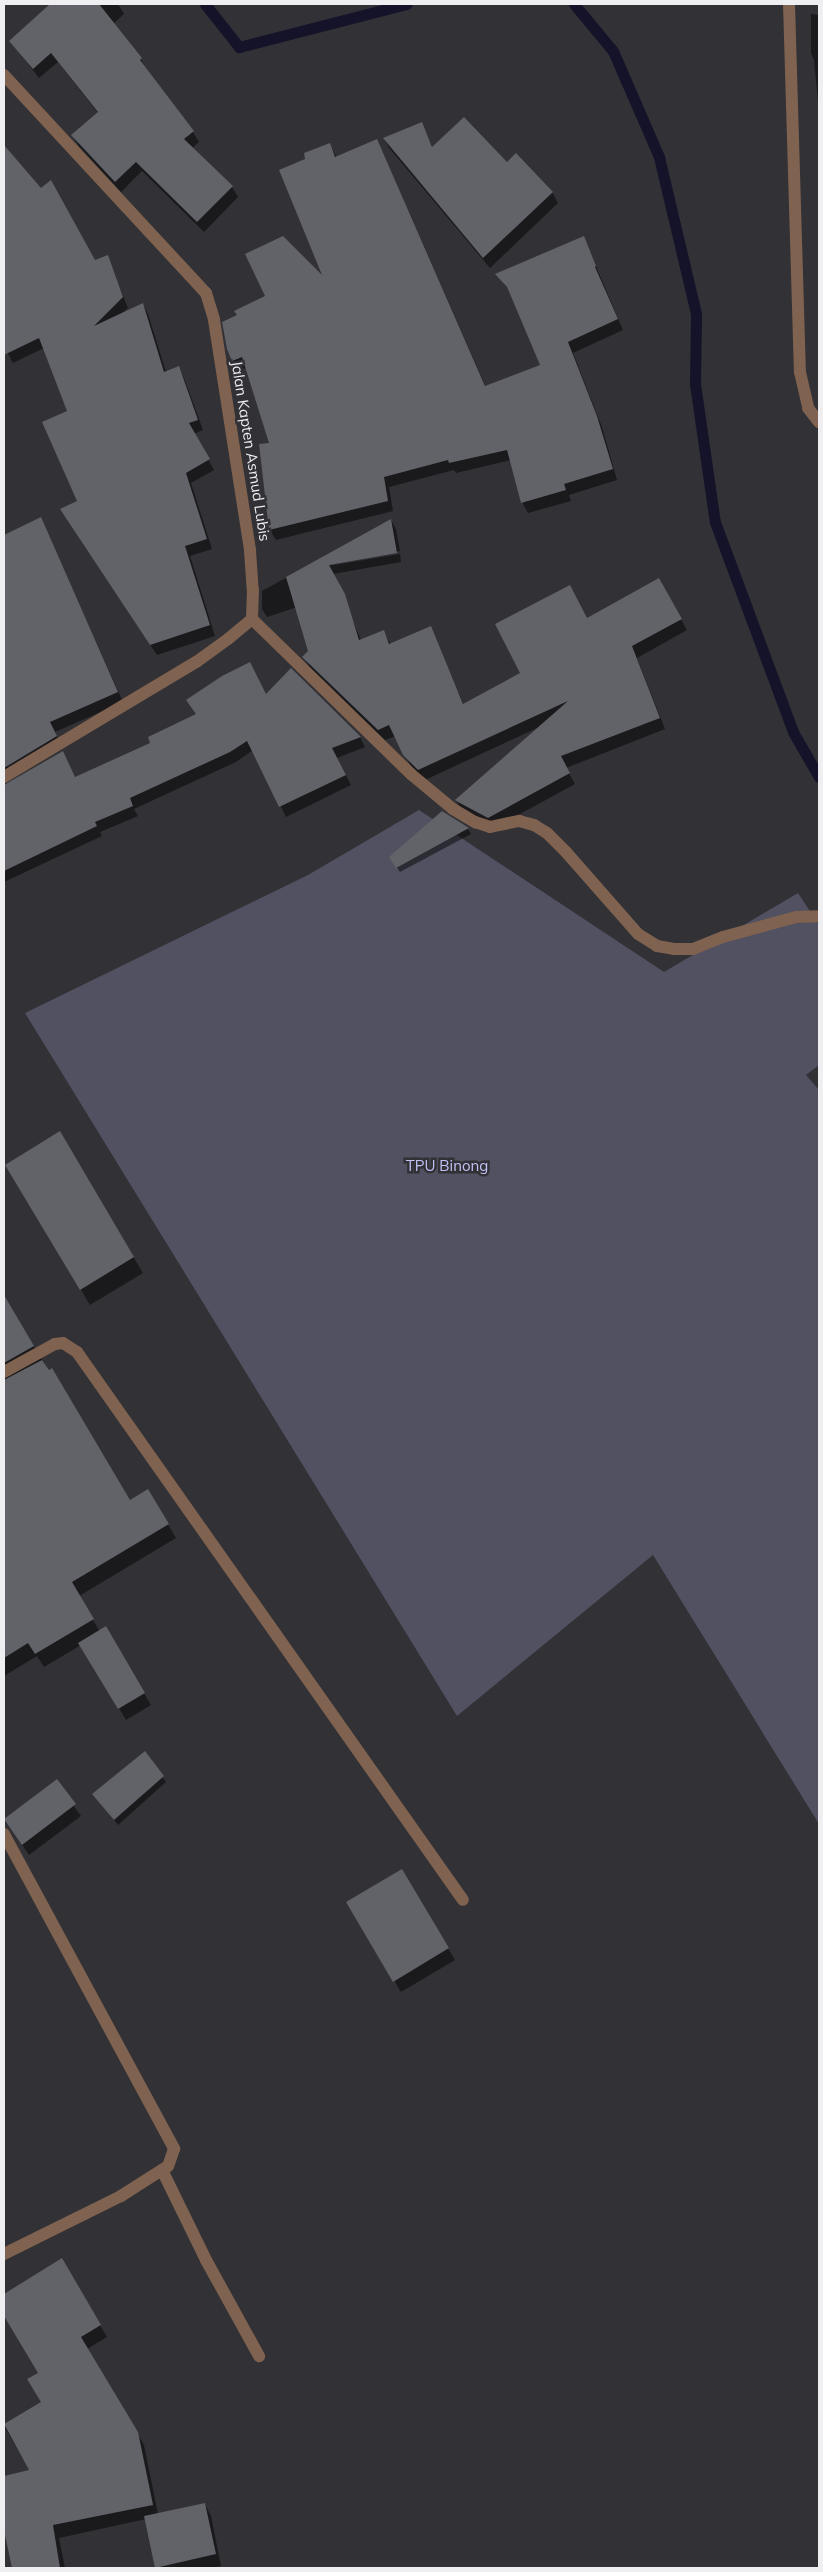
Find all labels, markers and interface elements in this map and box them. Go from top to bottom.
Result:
street label: Jalan Kapten Asmud Lubis [228,359,274,543]
park label: TPU Binong [406,1157,488,1175]

